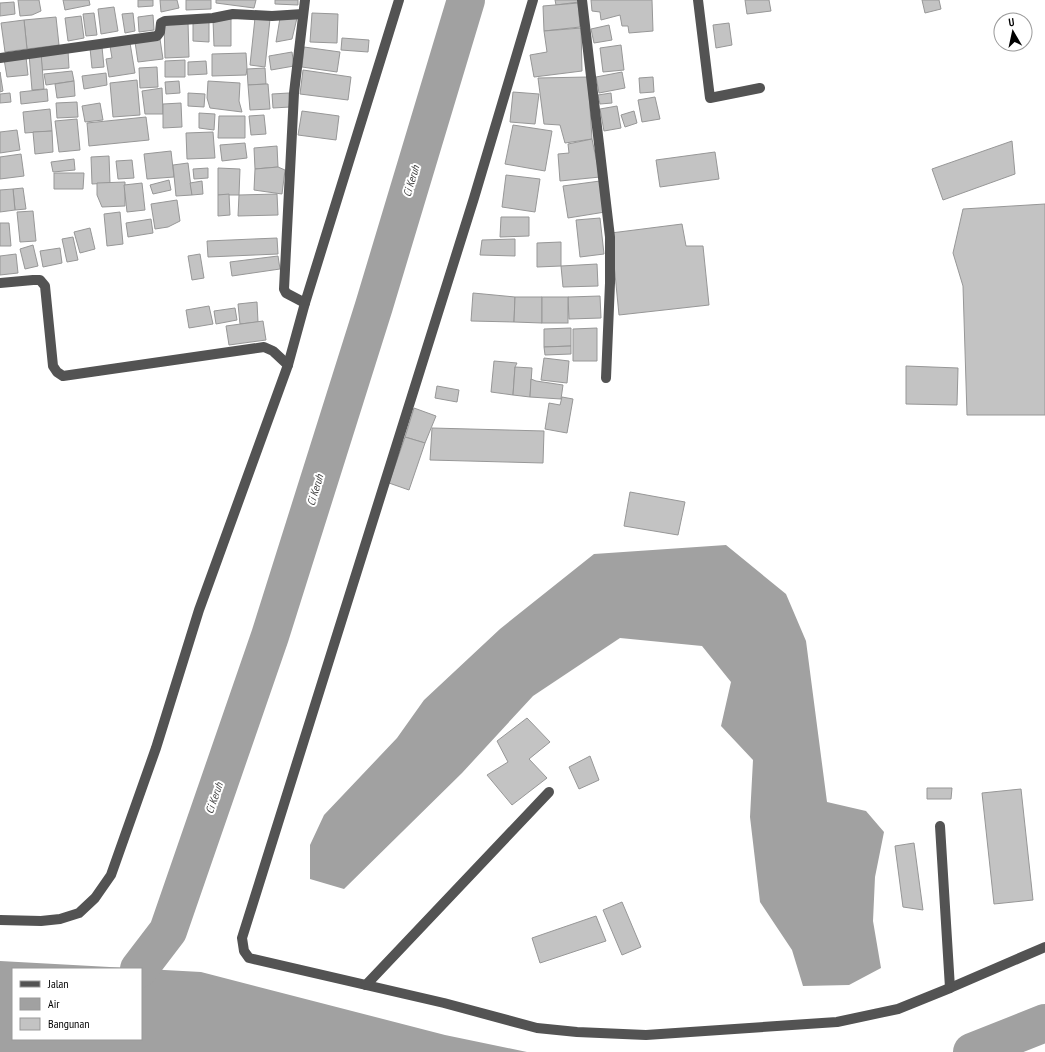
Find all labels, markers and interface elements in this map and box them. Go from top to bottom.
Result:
north arrow [993,12,1033,52]
text: U [1008,15,1016,29]
water label: Ci Keruh [400,163,423,198]
water label: Ci Keruh [304,472,327,507]
water label: Ci Keruh [202,780,226,815]
legend [12,968,142,1040]
text: Jalan [47,976,69,991]
text: Air [48,996,60,1011]
text: Bangunan [48,1016,89,1031]

